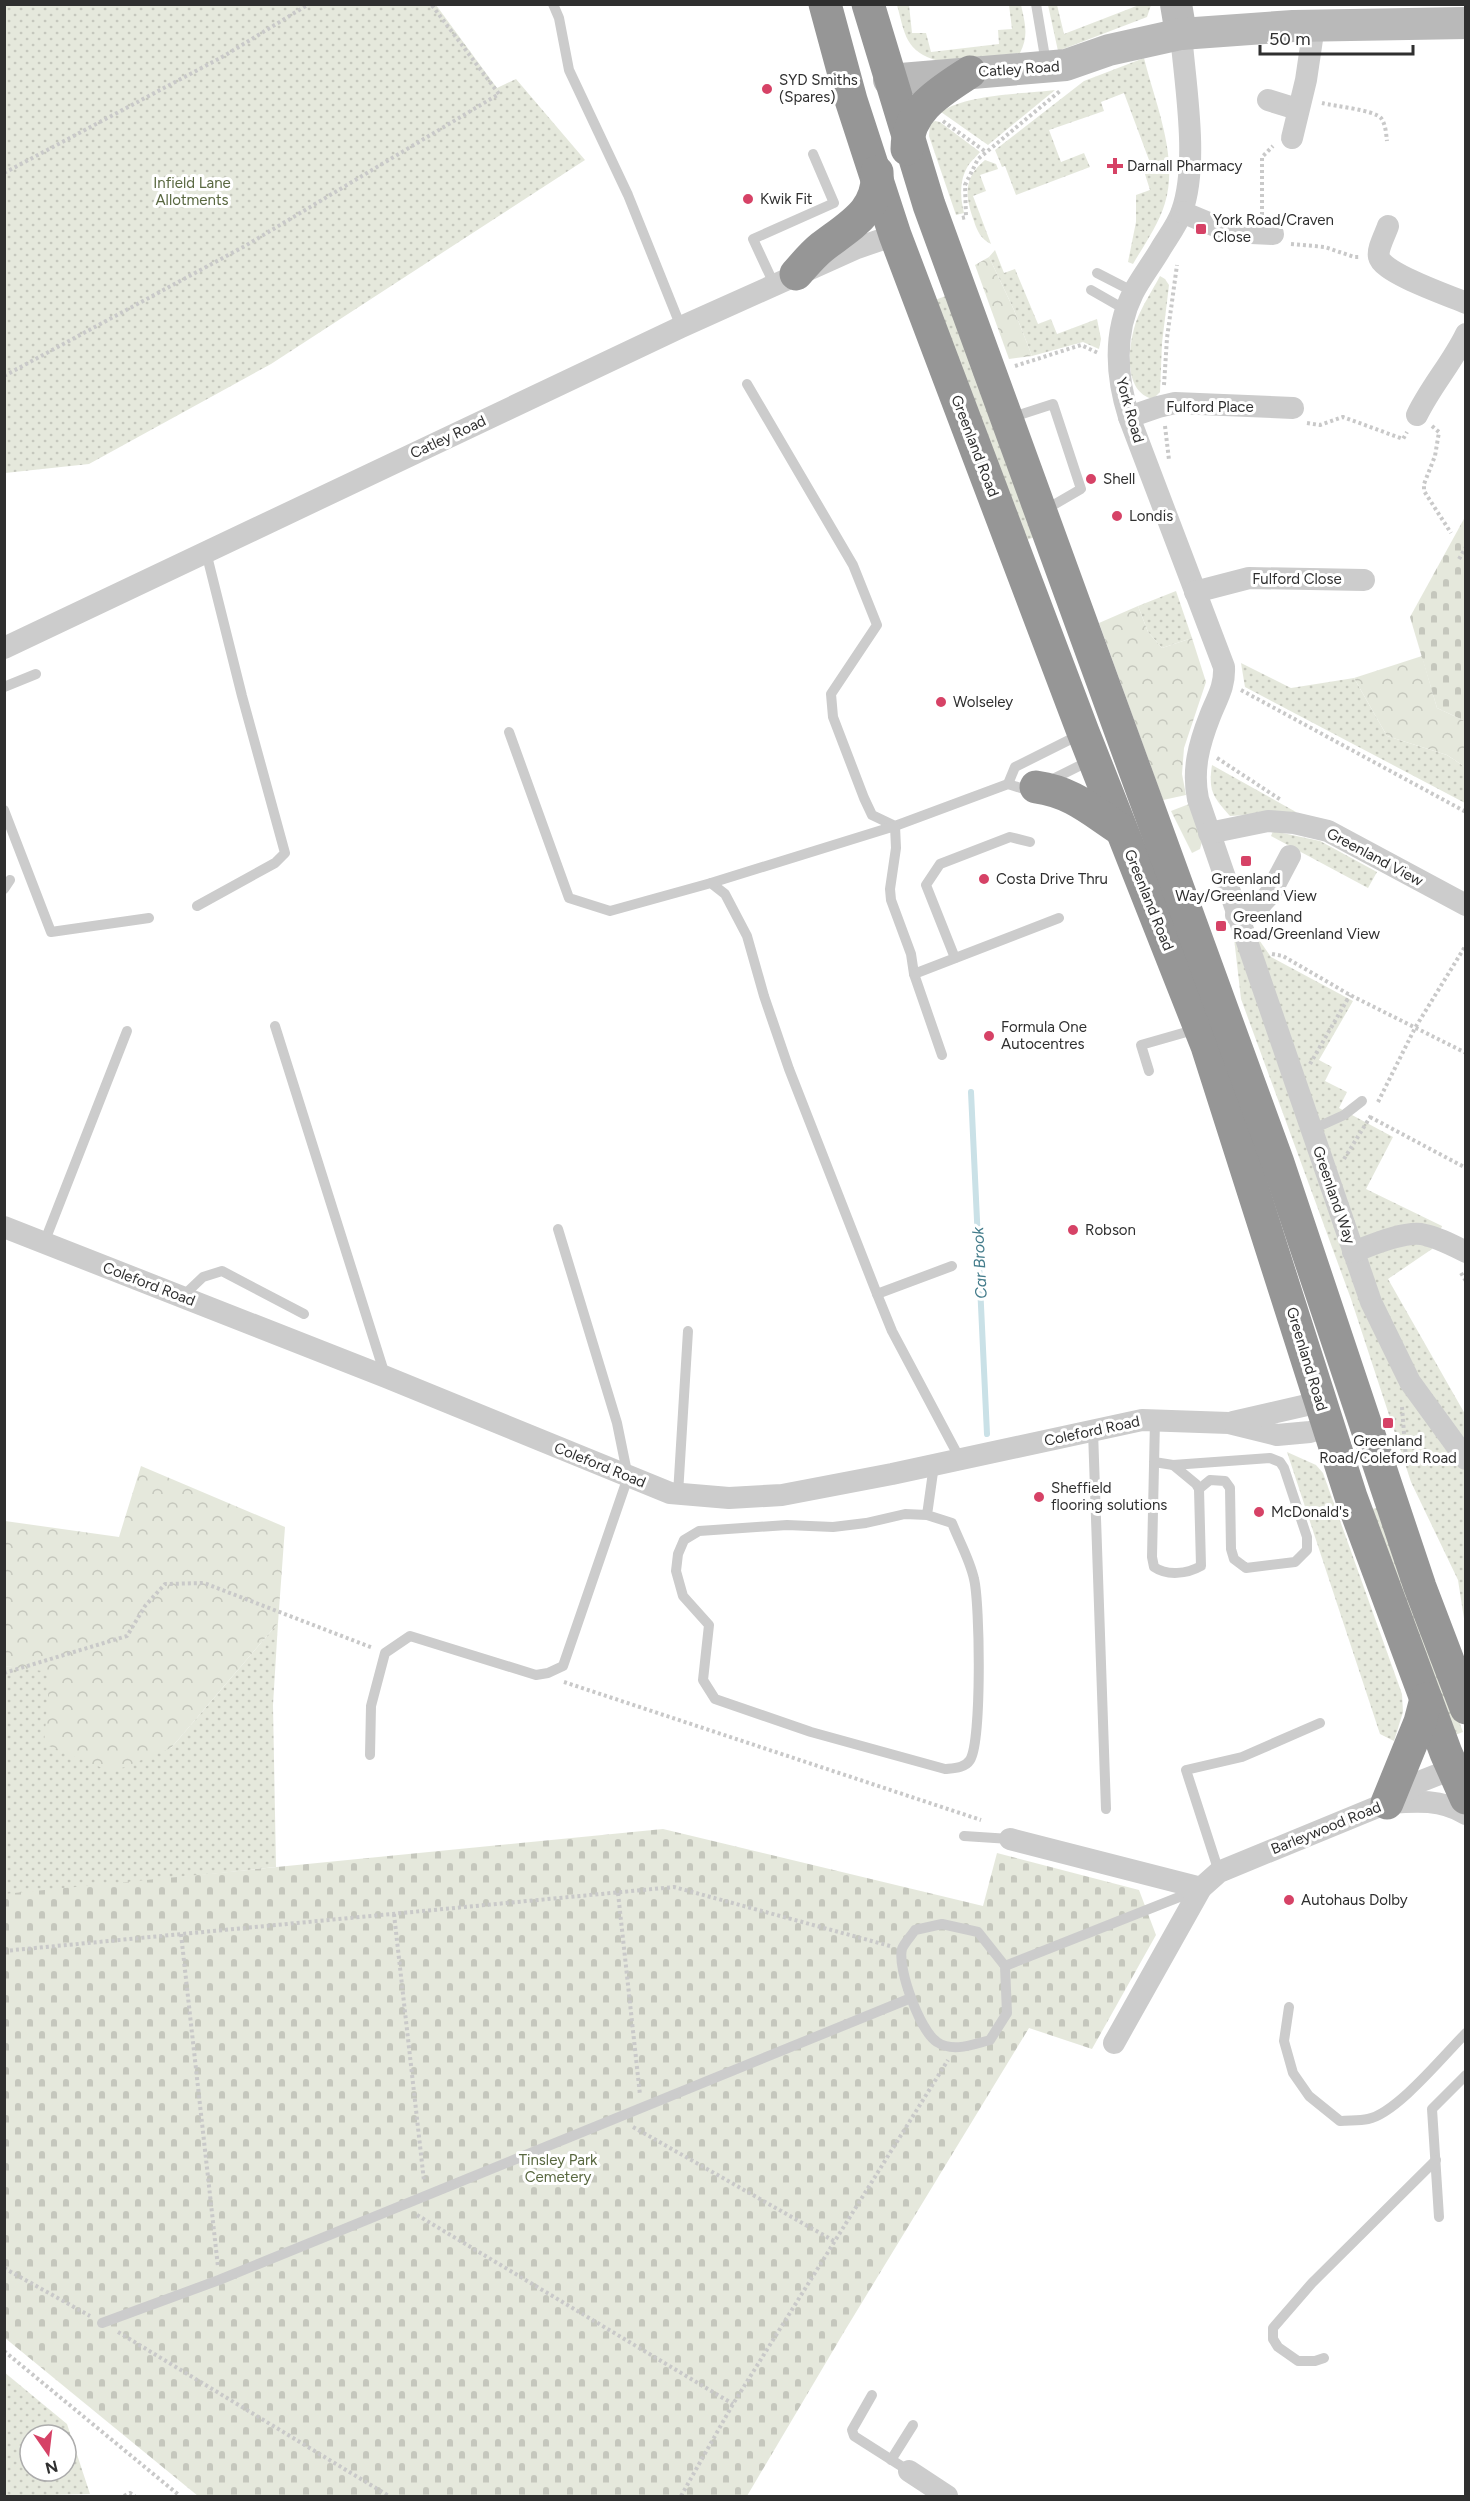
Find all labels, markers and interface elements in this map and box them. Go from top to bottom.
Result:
scale bar [1260,18,1413,56]
text: 50 m [1269,28,1311,50]
street label: Catley Road [978,57,1060,81]
place label: SYD Smiths (Spares) [779,71,858,106]
marker: SYD Smiths (Spares) [760,82,774,96]
place label: Darnall Pharmacy [1127,157,1242,175]
marker: Darnall Pharmacy [1108,159,1122,173]
park label: Infield Lane Allotments [153,174,231,209]
place label: Kwik Fit [760,190,813,208]
marker: Kwik Fit [741,192,755,206]
place label: York Road/Craven Close [1213,211,1334,246]
marker: York Road/Craven Close [1194,222,1208,236]
street label: York Road [1112,375,1148,445]
street label: Greenland Road [947,393,1003,499]
street label: Fulford Place [1166,398,1254,416]
street label: Catley Road [407,412,489,462]
place label: Shell [1103,470,1135,488]
marker: Shell [1084,472,1098,486]
place label: Londis [1129,507,1173,525]
marker: Londis [1110,509,1124,523]
street label: Fulford Close [1252,570,1342,588]
place label: Wolseley [953,693,1013,711]
marker: Wolseley [934,695,948,709]
street label: Greenland View [1324,824,1427,890]
street label: Greenland Road [1121,847,1177,953]
marker: Greenland Way/Greenland View [1239,854,1253,868]
place label: Costa Drive Thru [996,870,1108,888]
place label: Greenland Way/Greenland View [1175,870,1317,905]
marker: Costa Drive Thru [977,872,991,886]
place label: Greenland Road/Greenland View [1233,908,1380,943]
marker: Greenland Road/Greenland View [1214,919,1228,933]
place label: Formula One Autocentres [1001,1018,1087,1053]
marker: Formula One Autocentres [982,1029,996,1043]
street label: Greenland Way [1309,1144,1359,1246]
place label: Robson [1085,1221,1136,1239]
marker: Robson [1066,1223,1080,1237]
water label: Car Brook [968,1225,991,1299]
street label: Coleford Road [100,1258,198,1310]
street label: Greenland Road [1283,1305,1331,1413]
street label: Coleford Road [1043,1412,1141,1450]
marker: Greenland Road/Coleford Road [1381,1416,1395,1430]
place label: Greenland Road/Coleford Road [1319,1432,1457,1467]
street label: Coleford Road [552,1438,648,1492]
place label: Sheffield flooring solutions [1051,1479,1167,1514]
marker: Sheffield flooring solutions [1032,1490,1046,1504]
place label: McDonald's [1271,1503,1349,1521]
marker: McDonald's [1252,1505,1266,1519]
street label: Barleywood Road [1268,1798,1384,1858]
place label: Autohaus Dolby [1301,1891,1408,1909]
marker: Autohaus Dolby [1282,1893,1296,1907]
park label: Tinsley Park Cemetery [519,2151,598,2186]
north arrow [18,2423,78,2483]
text: N [43,2456,60,2478]

